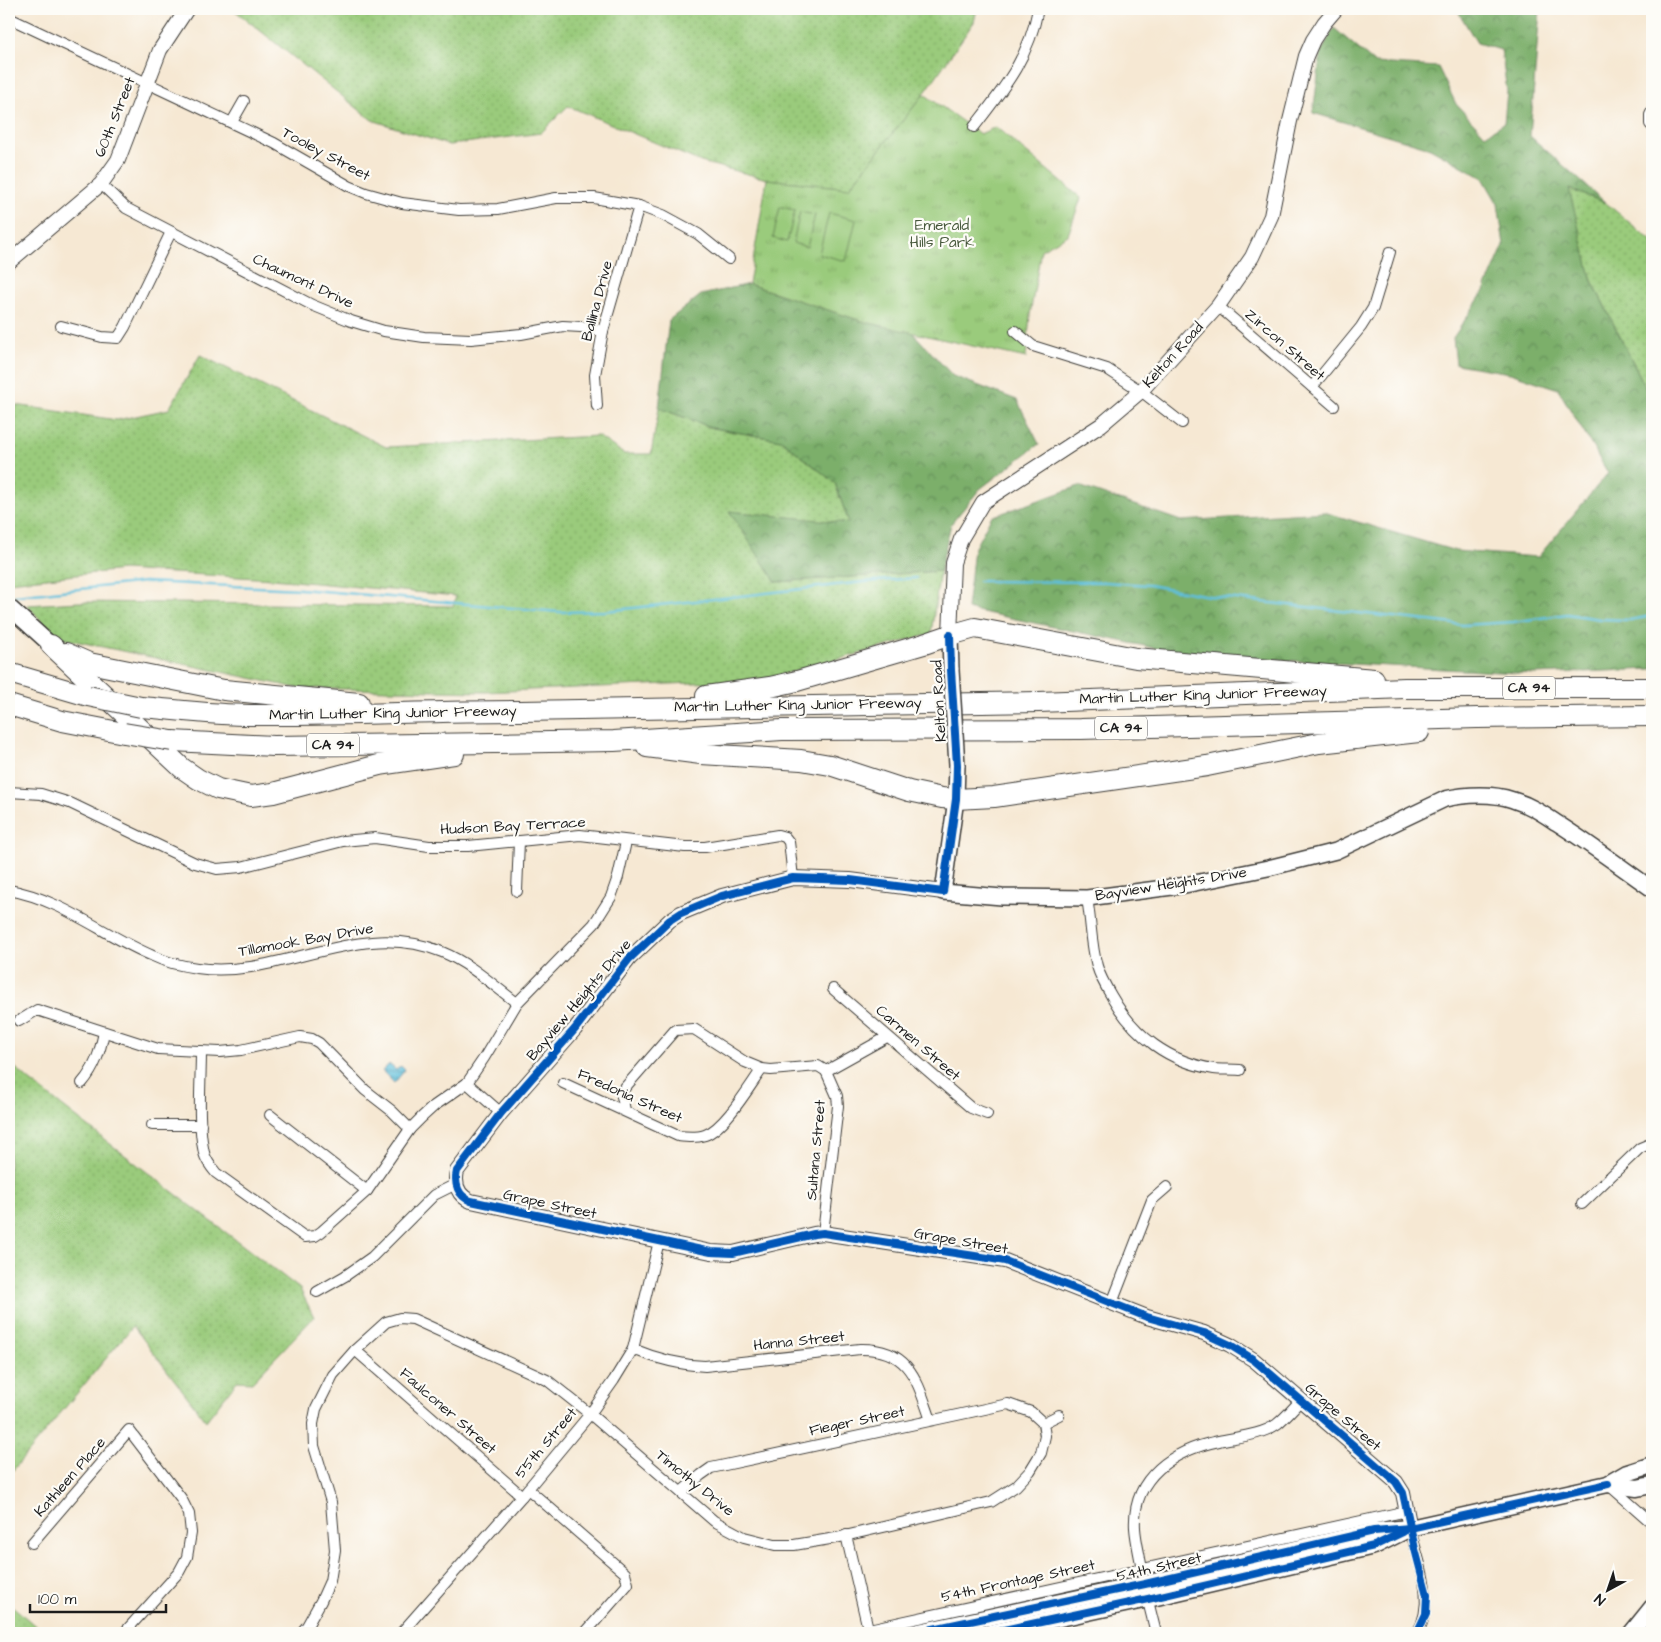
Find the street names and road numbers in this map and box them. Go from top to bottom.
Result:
street label: 60th Street [89,74,141,160]
street label: Tooley Street [278,122,374,187]
street label: Chaumont Drive [249,248,357,314]
street label: Ballina Drive [576,258,618,344]
street label: Zircon Street [1240,304,1330,386]
street label: Kelton Road [1138,317,1208,393]
street label: Kelton Road [926,659,952,743]
road number: CA 94 [1503,676,1555,700]
street label: Martin Luther King Junior Freeway [1079,680,1327,711]
street label: Martin Luther King Junior Freeway [674,692,922,719]
street label: Martin Luther King Junior Freeway [269,700,517,727]
road number: CA 94 [1095,716,1147,740]
road number: CA 94 [307,734,359,756]
street label: Hudson Bay Terrace [440,812,586,841]
street label: Bayview Heights Drive [1094,862,1248,907]
street label: Tillamook Bay Drive [237,918,375,963]
street label: Bayview Heights Drive [522,935,637,1066]
street label: Carmen Street [871,1000,965,1086]
street label: Fredonia Street [574,1064,686,1128]
street label: Sultana Street [801,1099,831,1201]
street label: Grape Street [501,1184,599,1224]
street label: Grape Street [912,1222,1010,1260]
street label: Hanna Street [752,1326,846,1356]
street label: Faulconer Street [395,1363,501,1459]
street label: Grape Street [1300,1378,1386,1456]
street label: Fieger Street [807,1401,907,1442]
street label: 55th Street [510,1403,582,1483]
street label: Kathleen Place [29,1433,111,1521]
street label: Timothy Drive [651,1445,739,1522]
street label: 54th Street [1114,1547,1204,1587]
street label: 54th Frontage Street [939,1554,1097,1609]

